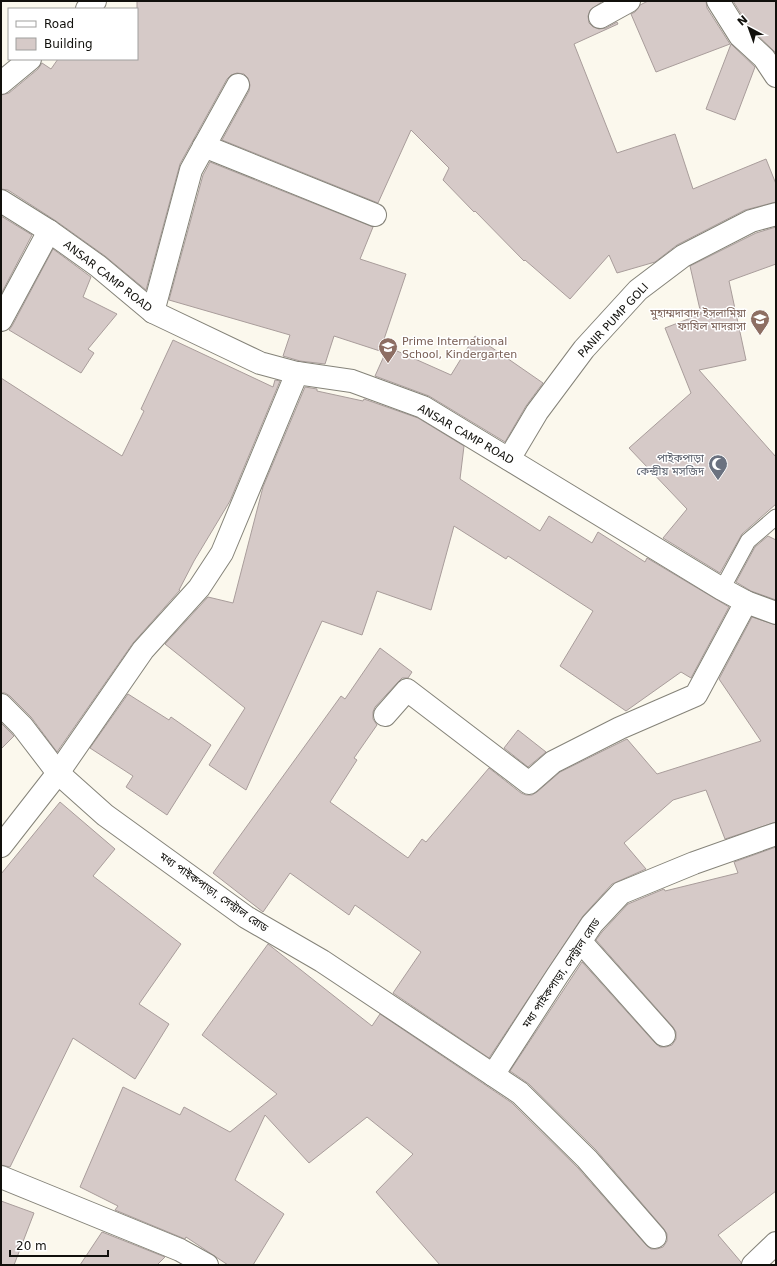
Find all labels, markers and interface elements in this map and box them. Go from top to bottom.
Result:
legend [8,8,138,60]
north arrow [729,8,769,48]
text: N [735,13,751,29]
text: Road [44,17,74,31]
text: Building [44,37,93,51]
street label: ANSAR CAMP ROAD [61,238,154,315]
street label: PANIR PUMP GOLI [576,280,651,360]
place label: মুহাম্মদাবাদ ইসলামিয়া ফাযিল মাদরাসা [649,307,747,333]
school or university icon: মুহাম্মদাবাদ ইসলামিয়া ফাযিল মাদরাসা [749,308,771,336]
place label: Prime International School, Kindergarten [402,335,517,361]
school or university icon: Prime International School, Kindergarten [377,336,399,364]
street label: ANSAR CAMP ROAD [415,402,516,467]
place label: পাইকপাড়া কেন্দ্রীয় মসজিদ [636,452,705,478]
mosque icon: পাইকপাড়া কেন্দ্রীয় মসজিদ [707,453,729,481]
street label: মধ্য পাইকপাড়া, সেন্ট্রাল রোড [156,849,271,935]
street label: মধ্য পাইকপাড়া, সেন্ট্রাল রোড [519,916,603,1031]
scale bar [10,1232,108,1258]
text: 20 m [16,1239,47,1253]

